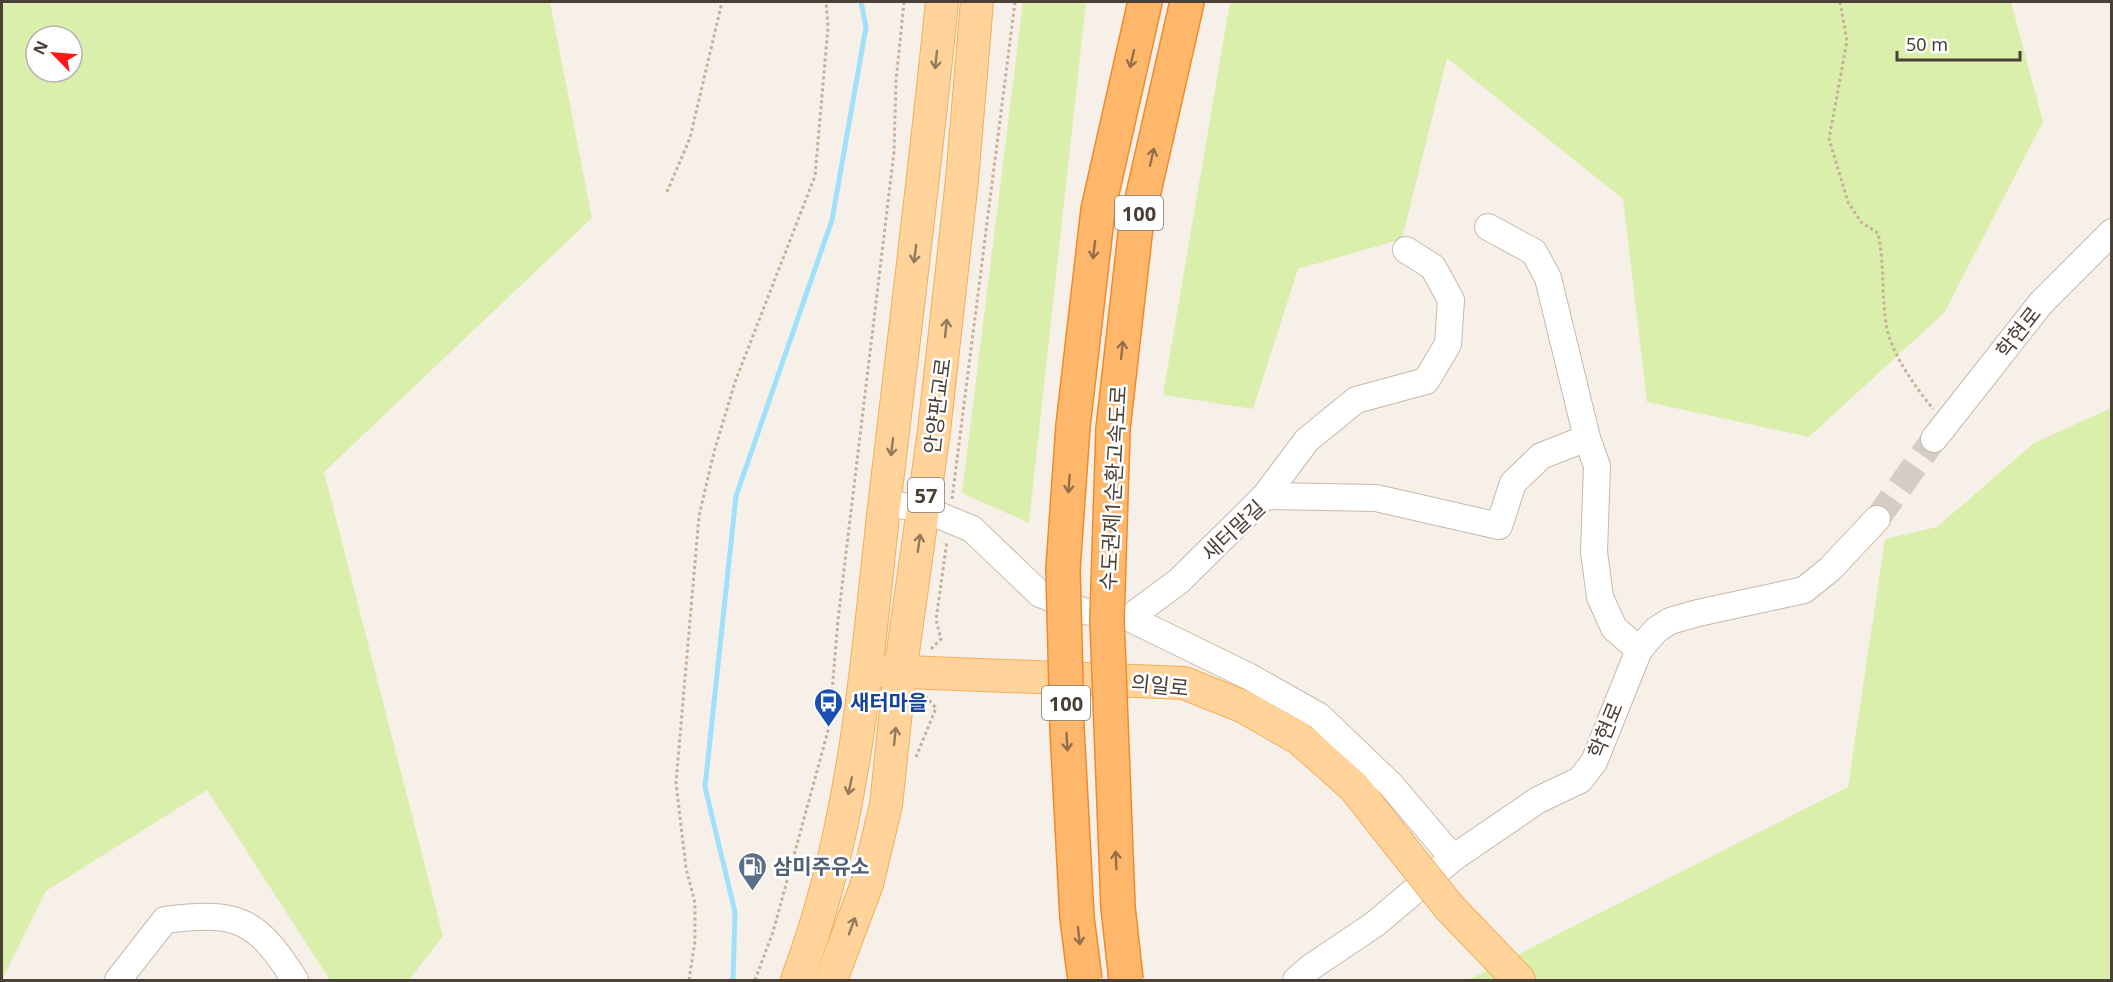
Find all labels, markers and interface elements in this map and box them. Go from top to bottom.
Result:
north arrow [24,24,84,84]
scale bar [1897,24,2020,62]
text: 50 m [1906,32,1948,56]
text: N [28,37,53,58]
one-way arrow [930,49,941,69]
one-way arrow [1126,49,1138,68]
one-way arrow [1146,148,1158,167]
road number: 100 [1115,196,1163,230]
one-way arrow [1088,239,1099,259]
one-way arrow [910,243,921,263]
street label: 학현로 [1989,301,2047,363]
one-way arrow [941,319,952,339]
one-way arrow [1117,340,1128,360]
street label: 안양판교로 [917,356,957,456]
street label: 수도권제1순환고속도로 [1094,385,1132,591]
one-way arrow [886,437,897,457]
one-way arrow [1063,474,1074,493]
road number: 57 [908,478,944,512]
street label: 새터말길 [1195,493,1271,567]
one-way arrow [913,533,924,553]
street label: 의일로 [1130,668,1190,702]
bus stop icon: 새터마을 [813,686,845,728]
road number: 100 [1042,686,1090,720]
place label: 새터마을 [850,688,927,716]
street label: 학현로 [1581,698,1629,762]
one-way arrow [890,727,901,747]
one-way arrow [1062,731,1073,751]
one-way arrow [844,776,855,796]
fuel station icon: 삼미주유소 [736,850,768,892]
one-way arrow [1110,850,1121,870]
place label: 삼미주유소 [773,852,870,880]
one-way arrow [847,917,858,935]
one-way arrow [1074,926,1085,946]

